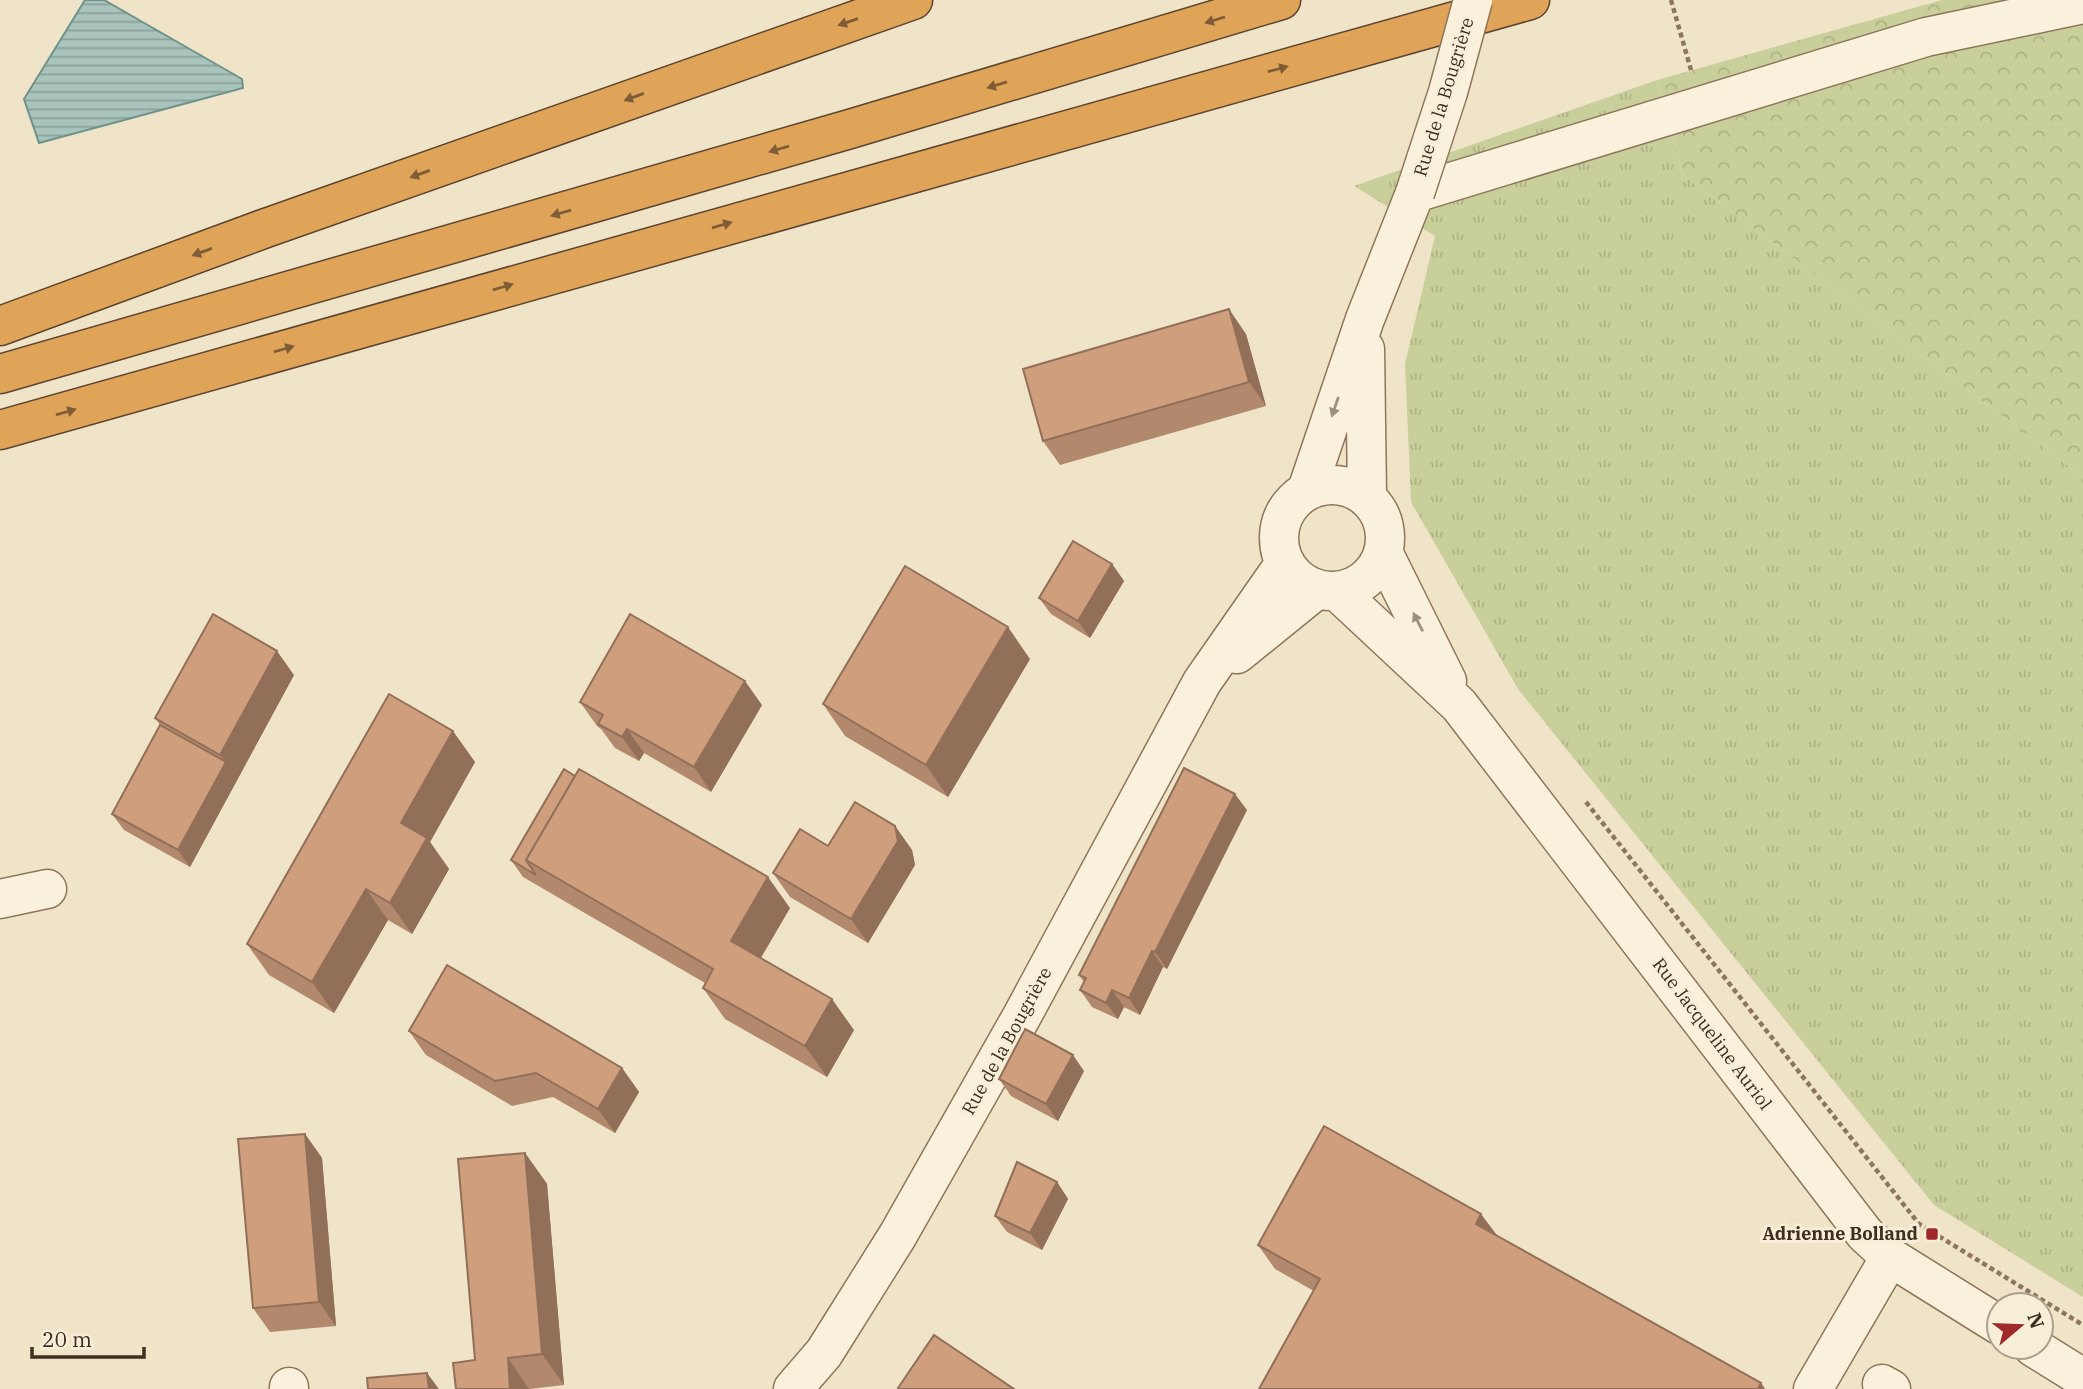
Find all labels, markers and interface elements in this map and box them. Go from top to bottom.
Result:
street label: Rue de la Bougrière [1408,14,1479,179]
one-way arrow [1205,15,1226,25]
one-way arrow [838,17,859,28]
one-way arrow [1267,64,1288,74]
one-way arrow [987,80,1008,90]
one-way arrow [623,92,644,103]
one-way arrow [768,145,789,155]
one-way arrow [409,169,430,180]
one-way arrow [550,208,572,219]
one-way arrow [712,220,733,230]
one-way arrow [192,246,213,257]
one-way arrow [493,282,514,292]
one-way arrow [274,344,295,354]
one-way arrow [1329,397,1340,418]
one-way arrow [55,406,76,416]
one-way arrow [1412,612,1423,632]
street label: Rue Jacqueline Auriol [1648,953,1777,1114]
street label: Rue de la Bougrière [956,963,1057,1119]
place label: Adrienne Bolland [1763,1222,1918,1245]
marker: Adrienne Bolland [1924,1226,1940,1242]
north arrow [1985,1291,2055,1361]
text: N [2022,1309,2050,1331]
scale bar [32,1316,144,1360]
text: 20 m [42,1325,92,1353]

